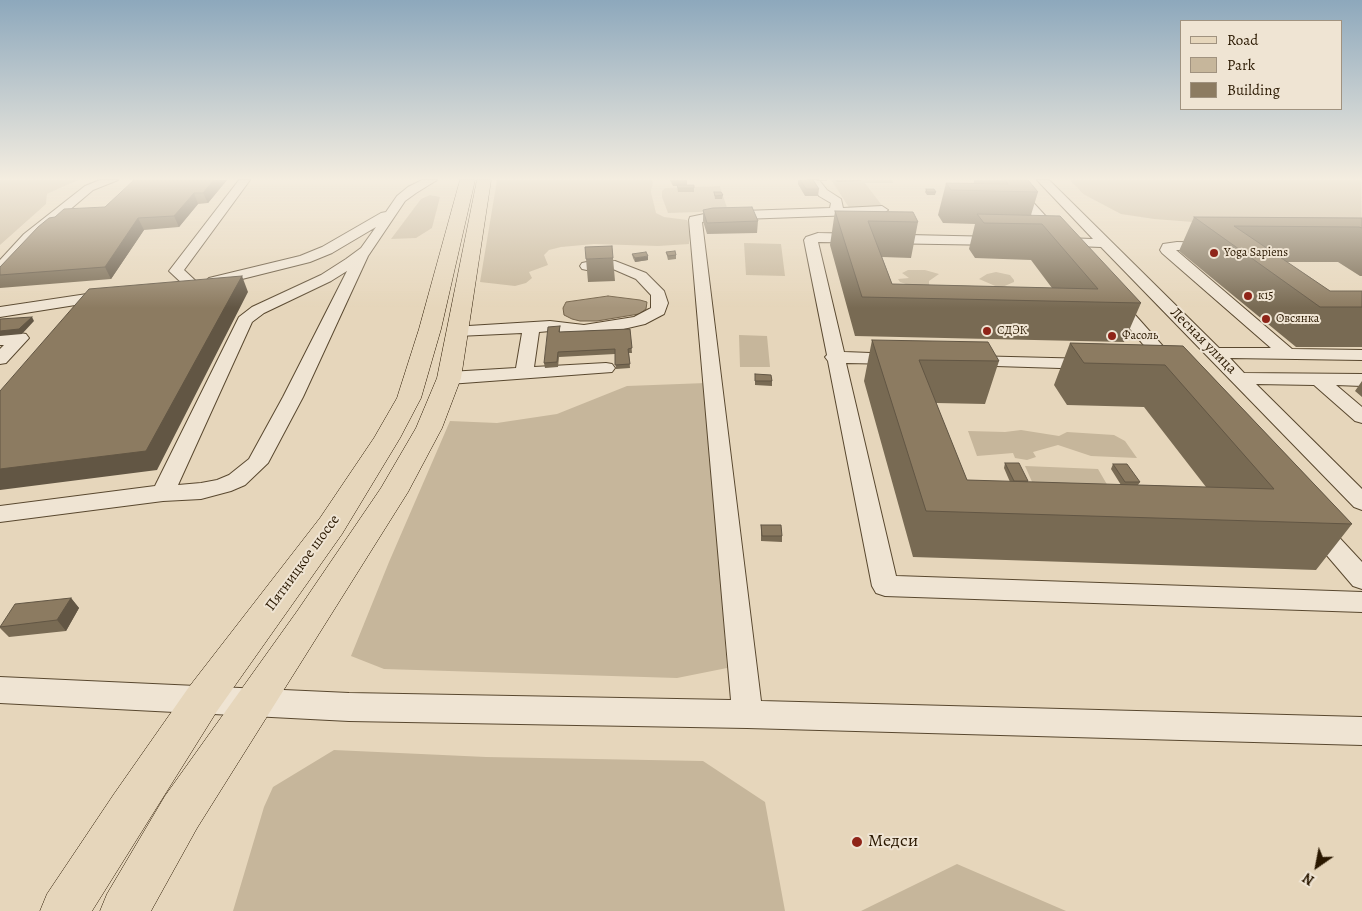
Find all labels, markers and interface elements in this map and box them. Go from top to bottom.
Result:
legend [1180,20,1342,110]
text: Road [1227,30,1258,50]
text: Park [1227,55,1255,75]
text: Building [1227,80,1280,100]
place label: Yoga Sapiens [1224,246,1288,260]
marker: Yoga Sapiens [1208,247,1220,259]
place label: к15 [1258,289,1273,303]
marker: к15 [1242,290,1254,302]
street label: Лесная улица [1166,304,1240,378]
place label: Овсянка [1276,312,1319,326]
marker: Овсянка [1260,313,1272,325]
place label: СДЭК [997,324,1027,338]
marker: СДЭК [981,325,993,337]
place label: Фасоль [1122,329,1158,343]
marker: Фасоль [1106,330,1118,342]
street label: Пятницкое шоссе [262,511,344,615]
place label: Медси [868,831,918,853]
marker: Медси [850,835,864,849]
north arrow [1292,841,1342,891]
text: N [1299,868,1318,890]

